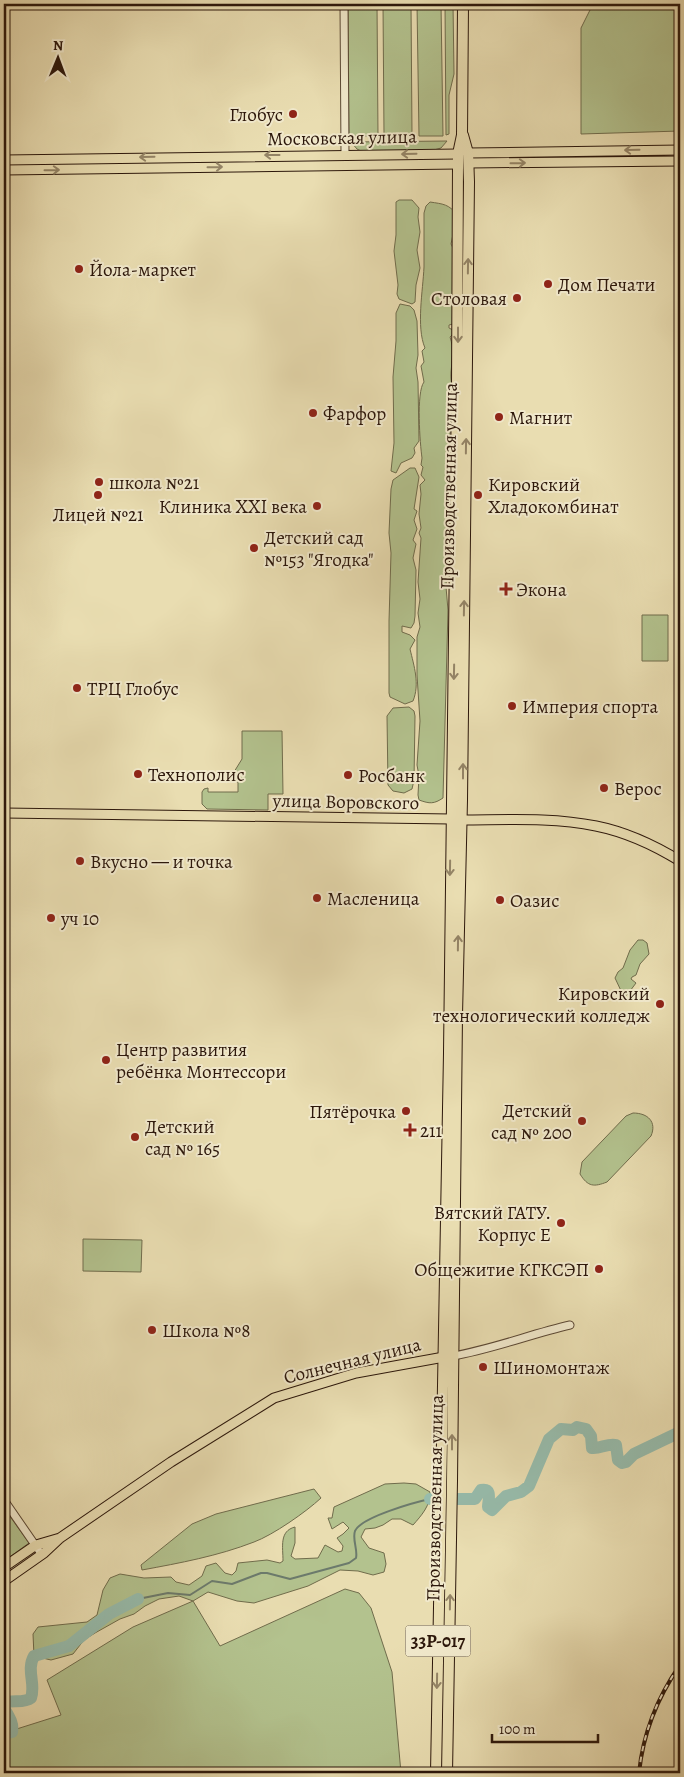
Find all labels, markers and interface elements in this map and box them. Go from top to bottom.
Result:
north arrow [32,32,82,82]
text: N [53,36,63,55]
place label: Глобус [229,102,283,128]
marker: Глобус [287,108,299,120]
street label: Московская улица [267,124,417,152]
one-way arrow [624,145,640,155]
one-way arrow [401,149,418,159]
one-way arrow [265,150,281,160]
one-way arrow [139,153,155,162]
one-way arrow [509,158,525,168]
one-way arrow [206,162,223,172]
one-way arrow [44,165,60,174]
place label: Йола-маркет [89,257,197,283]
one-way arrow [463,258,473,274]
marker: Йола-маркет [73,263,85,275]
place label: Дом Печати [558,272,655,298]
marker: Дом Печати [542,278,554,290]
place label: Столовая [431,286,507,312]
marker: Столовая [511,292,523,304]
one-way arrow [453,326,463,343]
street label: Производственная улица [434,382,464,590]
place label: Фарфор [323,401,386,427]
place label: Магнит [509,405,573,431]
marker: Фарфор [307,407,319,419]
marker: Магнит [493,411,505,423]
one-way arrow [461,438,471,454]
place label: школа №21 [109,470,200,496]
place label: Кировский Хладокомбинат [488,472,619,520]
marker: школа №21 [93,476,105,488]
marker: Лицей №21 [92,489,104,501]
marker: Кировский Хладокомбинат [472,489,484,501]
place label: Клиника XXI века [159,494,307,520]
marker: Клиника XXI века [311,500,323,512]
place label: Лицей №21 [52,502,144,528]
place label: Детский сад №153 "Ягодка" [264,525,374,573]
marker: Детский сад №153 "Ягодка" [248,542,260,554]
place label: Экона [516,577,567,603]
marker: Экона [500,583,512,595]
one-way arrow [459,601,469,617]
one-way arrow [449,664,459,680]
place label: ТРЦ Глобус [87,676,179,702]
marker: ТРЦ Глобус [71,682,83,694]
place label: Империя спорта [522,694,658,720]
marker: Империя спорта [506,700,518,712]
place label: Технополис [148,762,245,788]
place label: Росбанк [358,763,425,789]
one-way arrow [458,763,468,780]
marker: Технополис [132,768,144,780]
marker: Росбанк [342,769,354,781]
place label: Верос [614,776,662,802]
marker: Верос [598,782,610,794]
street label: улица Воровского [272,788,419,816]
place label: Вкусно — и точка [90,849,233,875]
marker: Вкусно — и точка [74,855,86,867]
one-way arrow [445,860,455,876]
place label: Масленица [327,886,420,912]
place label: Оазис [510,888,559,914]
marker: Масленица [311,892,323,904]
marker: Оазис [494,894,506,906]
place label: уч 10 [60,906,99,932]
marker: уч 10 [45,912,57,924]
one-way arrow [454,935,463,951]
place label: Кировский технологический колледж [433,981,650,1029]
marker: Кировский технологический колледж [654,998,666,1010]
place label: Центр развития ребёнка Монтессори [116,1037,286,1085]
marker: Центр развития ребёнка Монтессори [100,1054,112,1066]
place label: Детский сад № 200 [491,1098,572,1146]
place label: Пятёрочка [309,1099,396,1125]
marker: Пятёрочка [400,1105,412,1117]
place label: Детский сад № 165 [145,1114,220,1162]
marker: Детский сад № 200 [576,1115,588,1127]
place label: 211 [420,1118,443,1144]
marker: 211 [404,1124,416,1136]
marker: Детский сад № 165 [129,1131,141,1143]
place label: Вятский ГАТУ. Корпус Е [434,1200,551,1248]
marker: Вятский ГАТУ. Корпус Е [555,1217,567,1229]
place label: Общежитие КГКСЭП [414,1257,589,1283]
marker: Общежитие КГКСЭП [593,1263,605,1275]
place label: Школа №8 [162,1318,250,1344]
marker: Школа №8 [146,1324,158,1336]
street label: Солнечная улица [281,1331,424,1391]
place label: Шиномонтаж [493,1355,610,1381]
marker: Шиномонтаж [477,1361,489,1373]
street label: Производственная улица [420,1394,450,1602]
one-way arrow [447,1435,457,1451]
one-way arrow [445,1594,454,1610]
road number: 33Р-017 [406,1625,470,1656]
one-way arrow [432,1672,442,1688]
scale bar [492,1712,598,1744]
text: 100 m [499,1719,536,1739]

